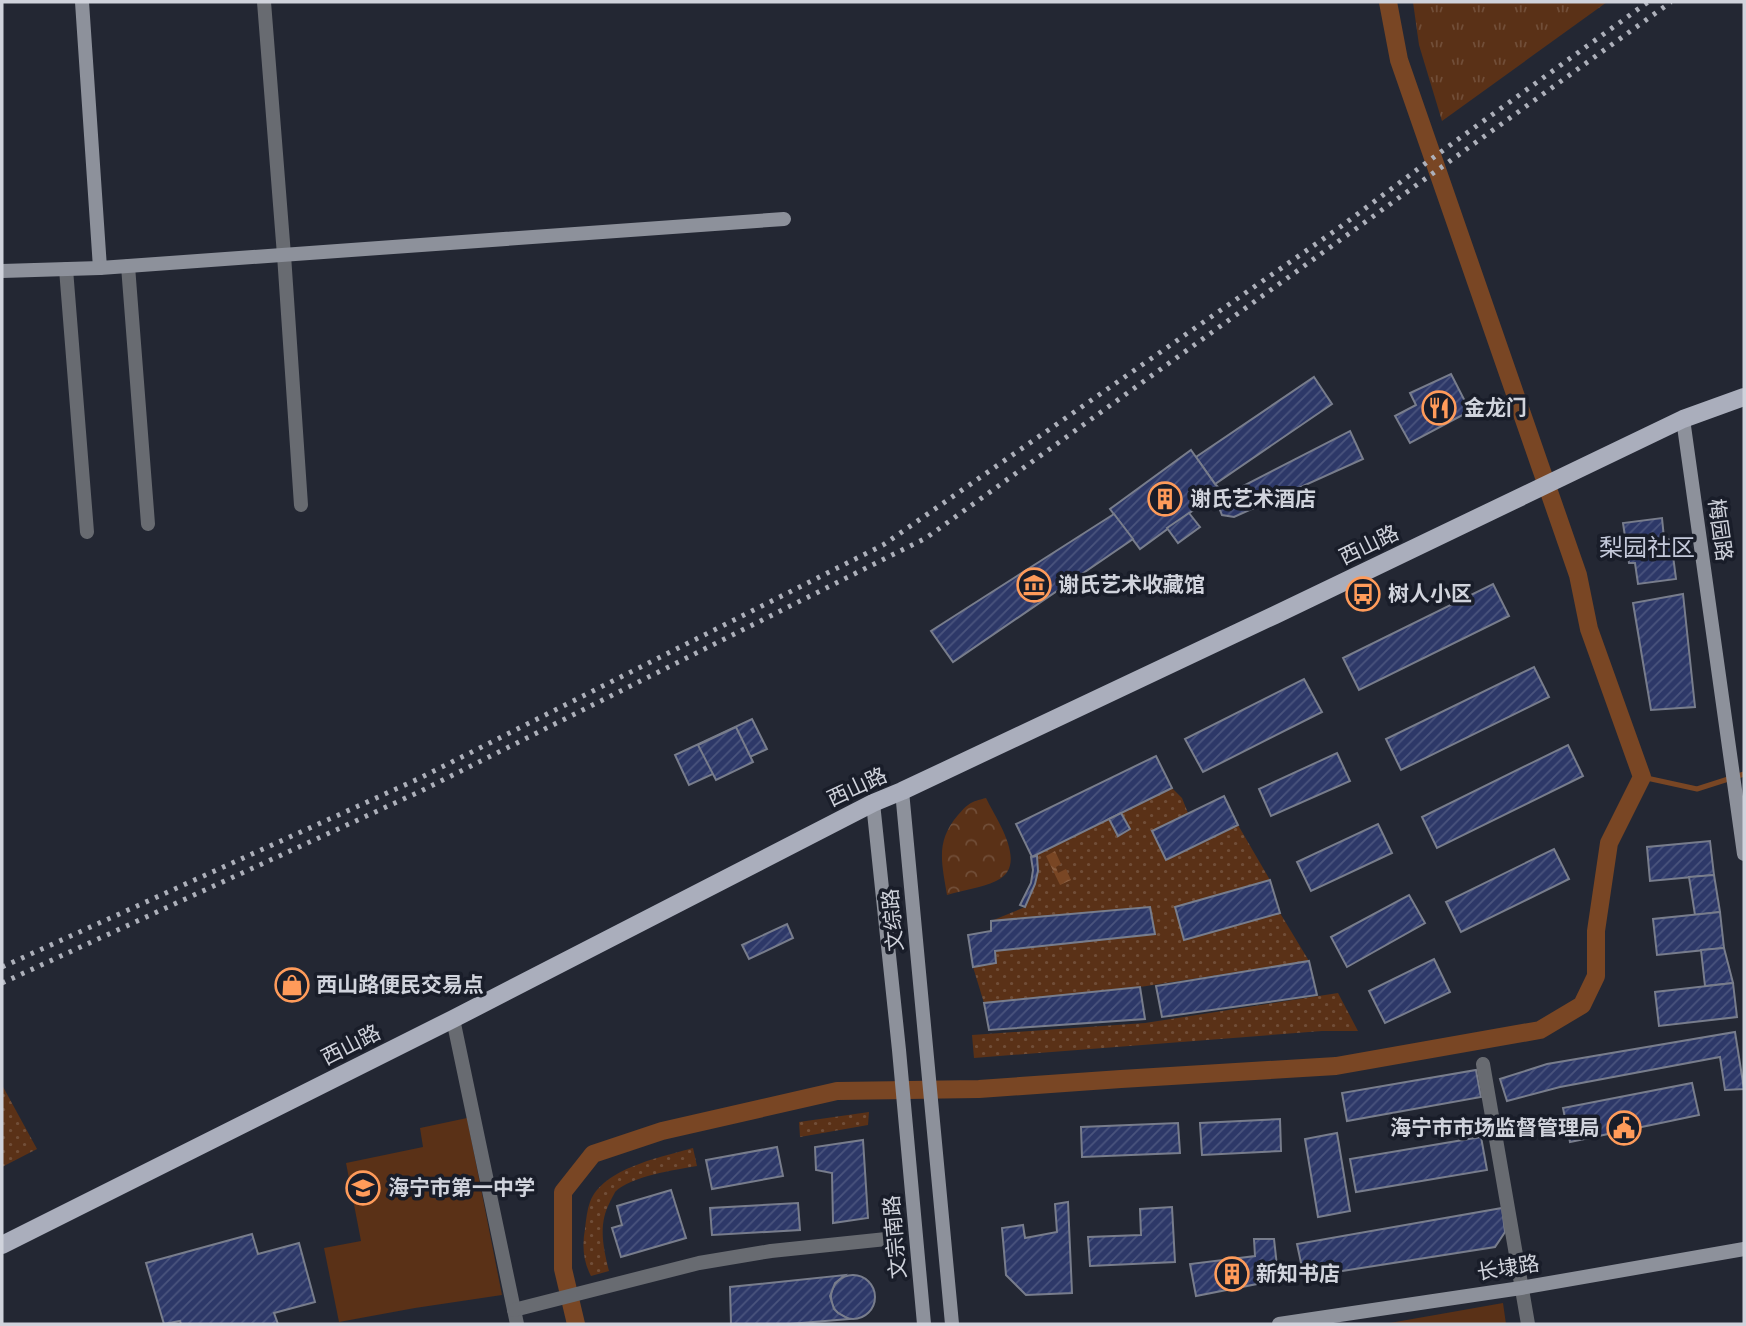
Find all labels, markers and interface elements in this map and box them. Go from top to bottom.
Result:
restaurant icon: 金龙门 [1420,389,1458,427]
place label: 金龙门 [1464,394,1527,422]
building icon: 谢氏艺术酒店 [1146,480,1184,518]
place label: 谢氏艺术酒店 [1190,485,1316,513]
street label: 梅园路 [1702,497,1738,563]
street label: 西山路 [1335,519,1403,571]
district label: 梨园社区 [1599,532,1695,563]
museum icon: 谢氏艺术收藏馆 [1015,566,1053,604]
place label: 谢氏艺术收藏馆 [1058,571,1205,599]
bus stop icon: 树人小区 [1344,575,1382,613]
place label: 树人小区 [1388,580,1472,608]
street label: 西山路 [823,761,891,813]
street label: 文综路 [876,887,910,953]
shop icon: 西山路便民交易点 [273,966,311,1004]
place label: 西山路便民交易点 [316,971,484,999]
street label: 西山路 [317,1018,385,1072]
public building icon: 海宁市市场监督管理局 [1605,1109,1643,1147]
place label: 海宁市市场监督管理局 [1390,1114,1600,1142]
school or university icon: 海宁市第一中学 [344,1169,382,1207]
place label: 海宁市第一中学 [388,1174,535,1202]
street label: 文宗南路 [877,1194,913,1280]
street label: 长埭路 [1475,1249,1541,1287]
building icon: 新知书店 [1213,1255,1251,1293]
place label: 新知书店 [1256,1260,1340,1288]

